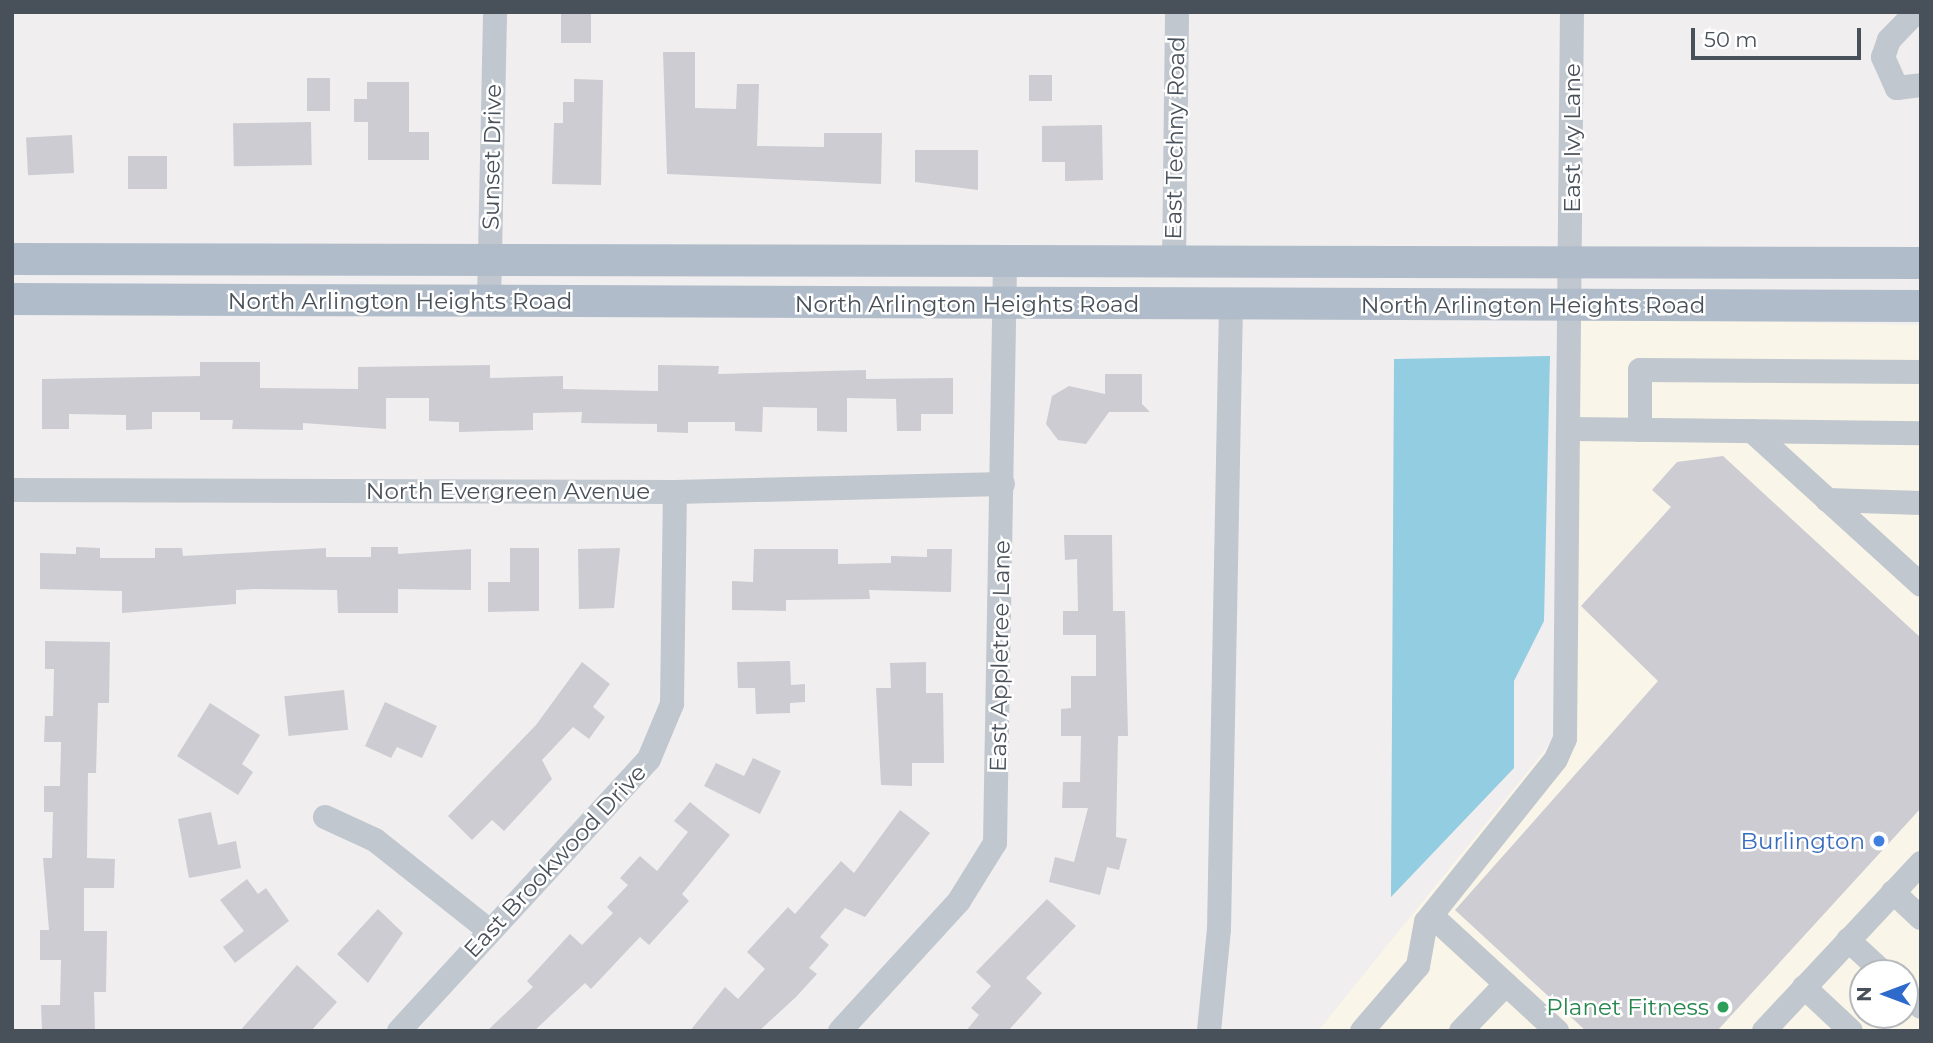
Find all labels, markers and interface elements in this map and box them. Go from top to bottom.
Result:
scale bar [1695,14,1865,58]
text: 50 m [1704,27,1758,52]
street label: East Techny Road [1159,36,1191,240]
street label: East Ivy Lane [1558,63,1586,213]
street label: Sunset Drive [477,84,507,230]
street label: North Arlington Heights Road [228,287,572,315]
street label: North Arlington Heights Road [795,290,1139,318]
street label: North Arlington Heights Road [1361,291,1705,319]
street label: North Evergreen Avenue [366,477,650,505]
street label: East Appletree Lane [984,540,1016,772]
street label: East Brookwood Drive [458,759,652,963]
place label: Burlington [1741,827,1865,855]
marker: Burlington [1871,833,1887,849]
north arrow [1849,959,1919,1029]
text: N [1853,986,1876,1002]
place label: Planet Fitness [1546,993,1709,1021]
marker: Planet Fitness [1715,999,1731,1015]

